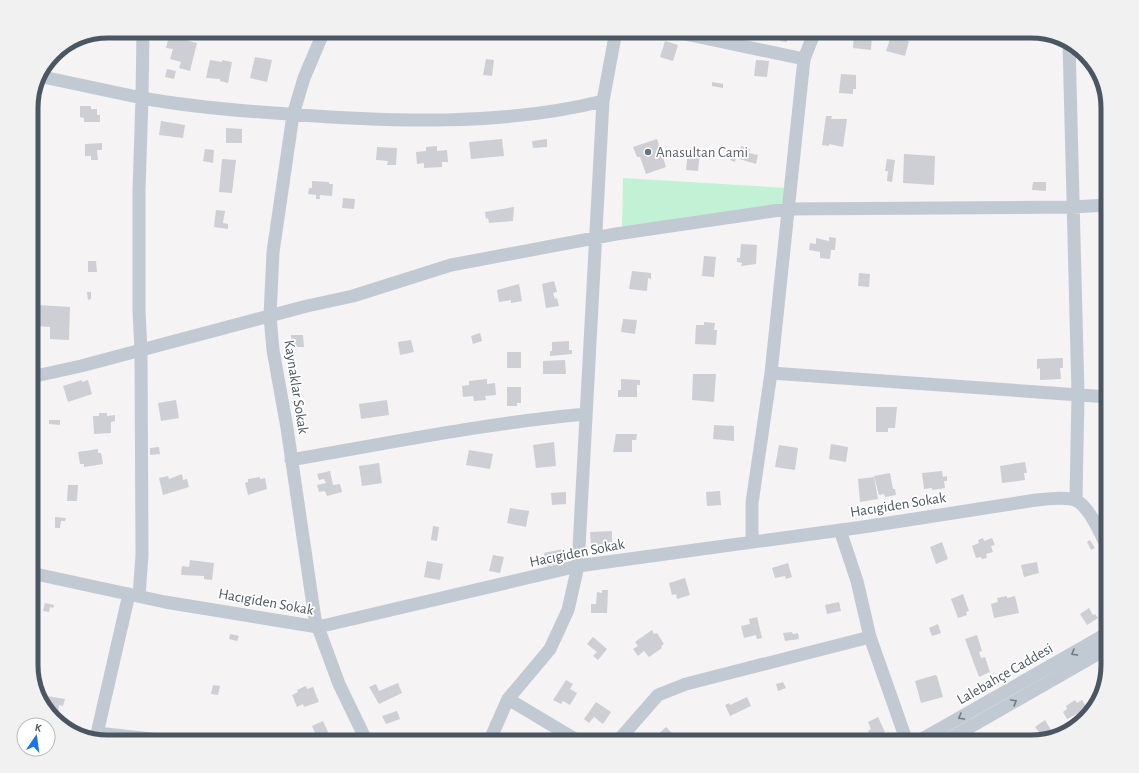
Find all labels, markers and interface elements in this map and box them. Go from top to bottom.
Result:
place label: Anasultan Cami [656,145,748,160]
marker: Anasultan Cami [643,147,653,157]
street label: Kaynaklar Sokak [281,339,311,435]
street label: Hacıgiden Sokak [849,490,947,520]
street label: Hacıgiden Sokak [528,536,626,570]
street label: Hacıgiden Sokak [217,586,315,618]
street label: Lalebahçe Caddesi [955,641,1055,707]
one-way arrow [1071,648,1078,655]
one-way arrow [1010,699,1017,706]
one-way arrow [958,712,965,719]
north arrow [16,717,56,757]
text: K [34,722,43,734]

